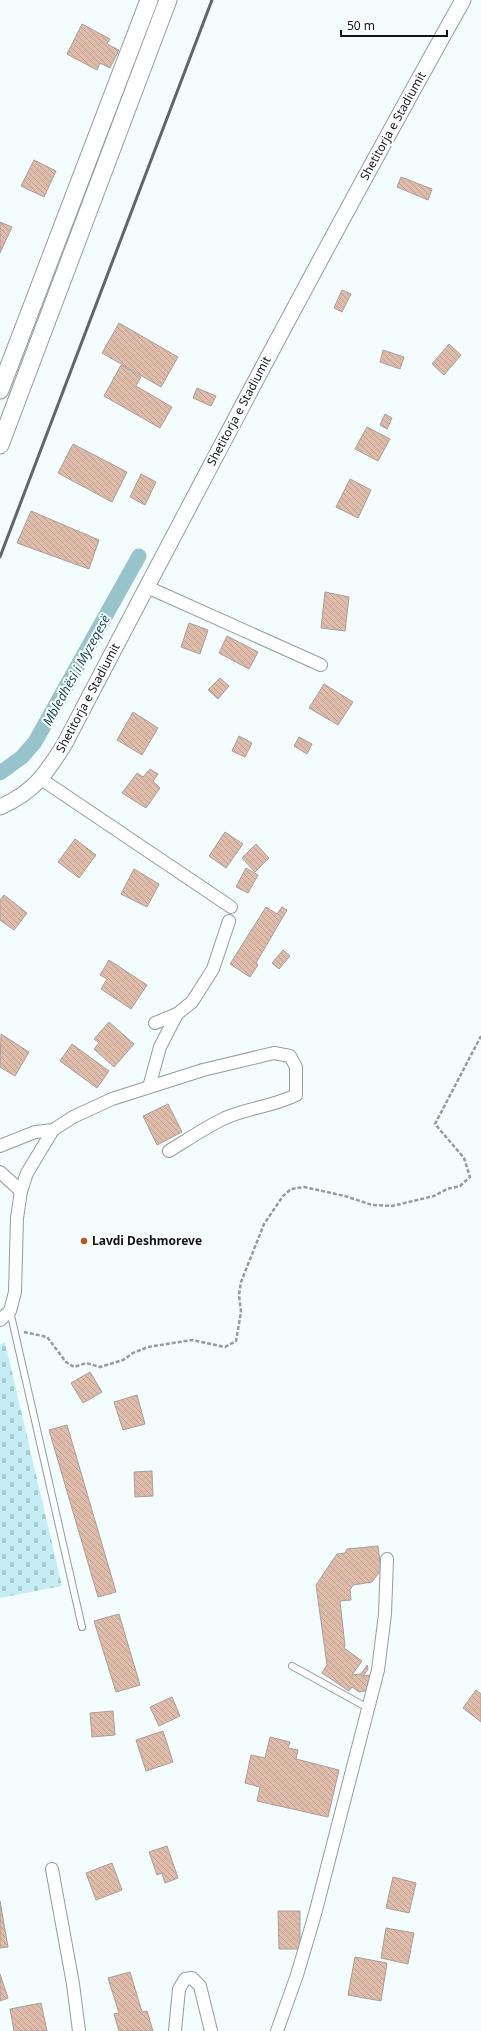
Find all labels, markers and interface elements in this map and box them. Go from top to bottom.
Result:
scale bar [341,12,447,38]
text: 50 m [347,17,375,34]
street label: Shetitorja e Stadiumit [356,68,430,183]
street label: Shetitorja e Stadiumit [202,352,275,469]
water label: Mbledhësi i Myzeqesë [38,611,114,729]
street label: Shetitorja e Stadiumit [51,639,124,756]
place label: Lavdi Deshmoreve [92,1232,202,1249]
marker: Lavdi Deshmoreve [79,1236,89,1246]

